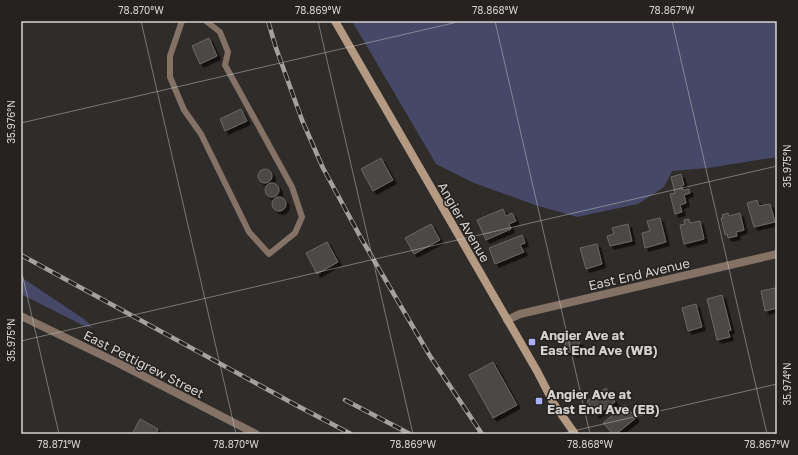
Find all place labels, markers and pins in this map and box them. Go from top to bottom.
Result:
place label: Angier Ave at East End Ave (WB) [540,327,658,358]
marker: Angier Ave at East End Ave (WB) [527,337,537,347]
place label: Angier Ave at East End Ave (EB) [547,386,660,417]
marker: Angier Ave at East End Ave (EB) [534,396,544,406]

